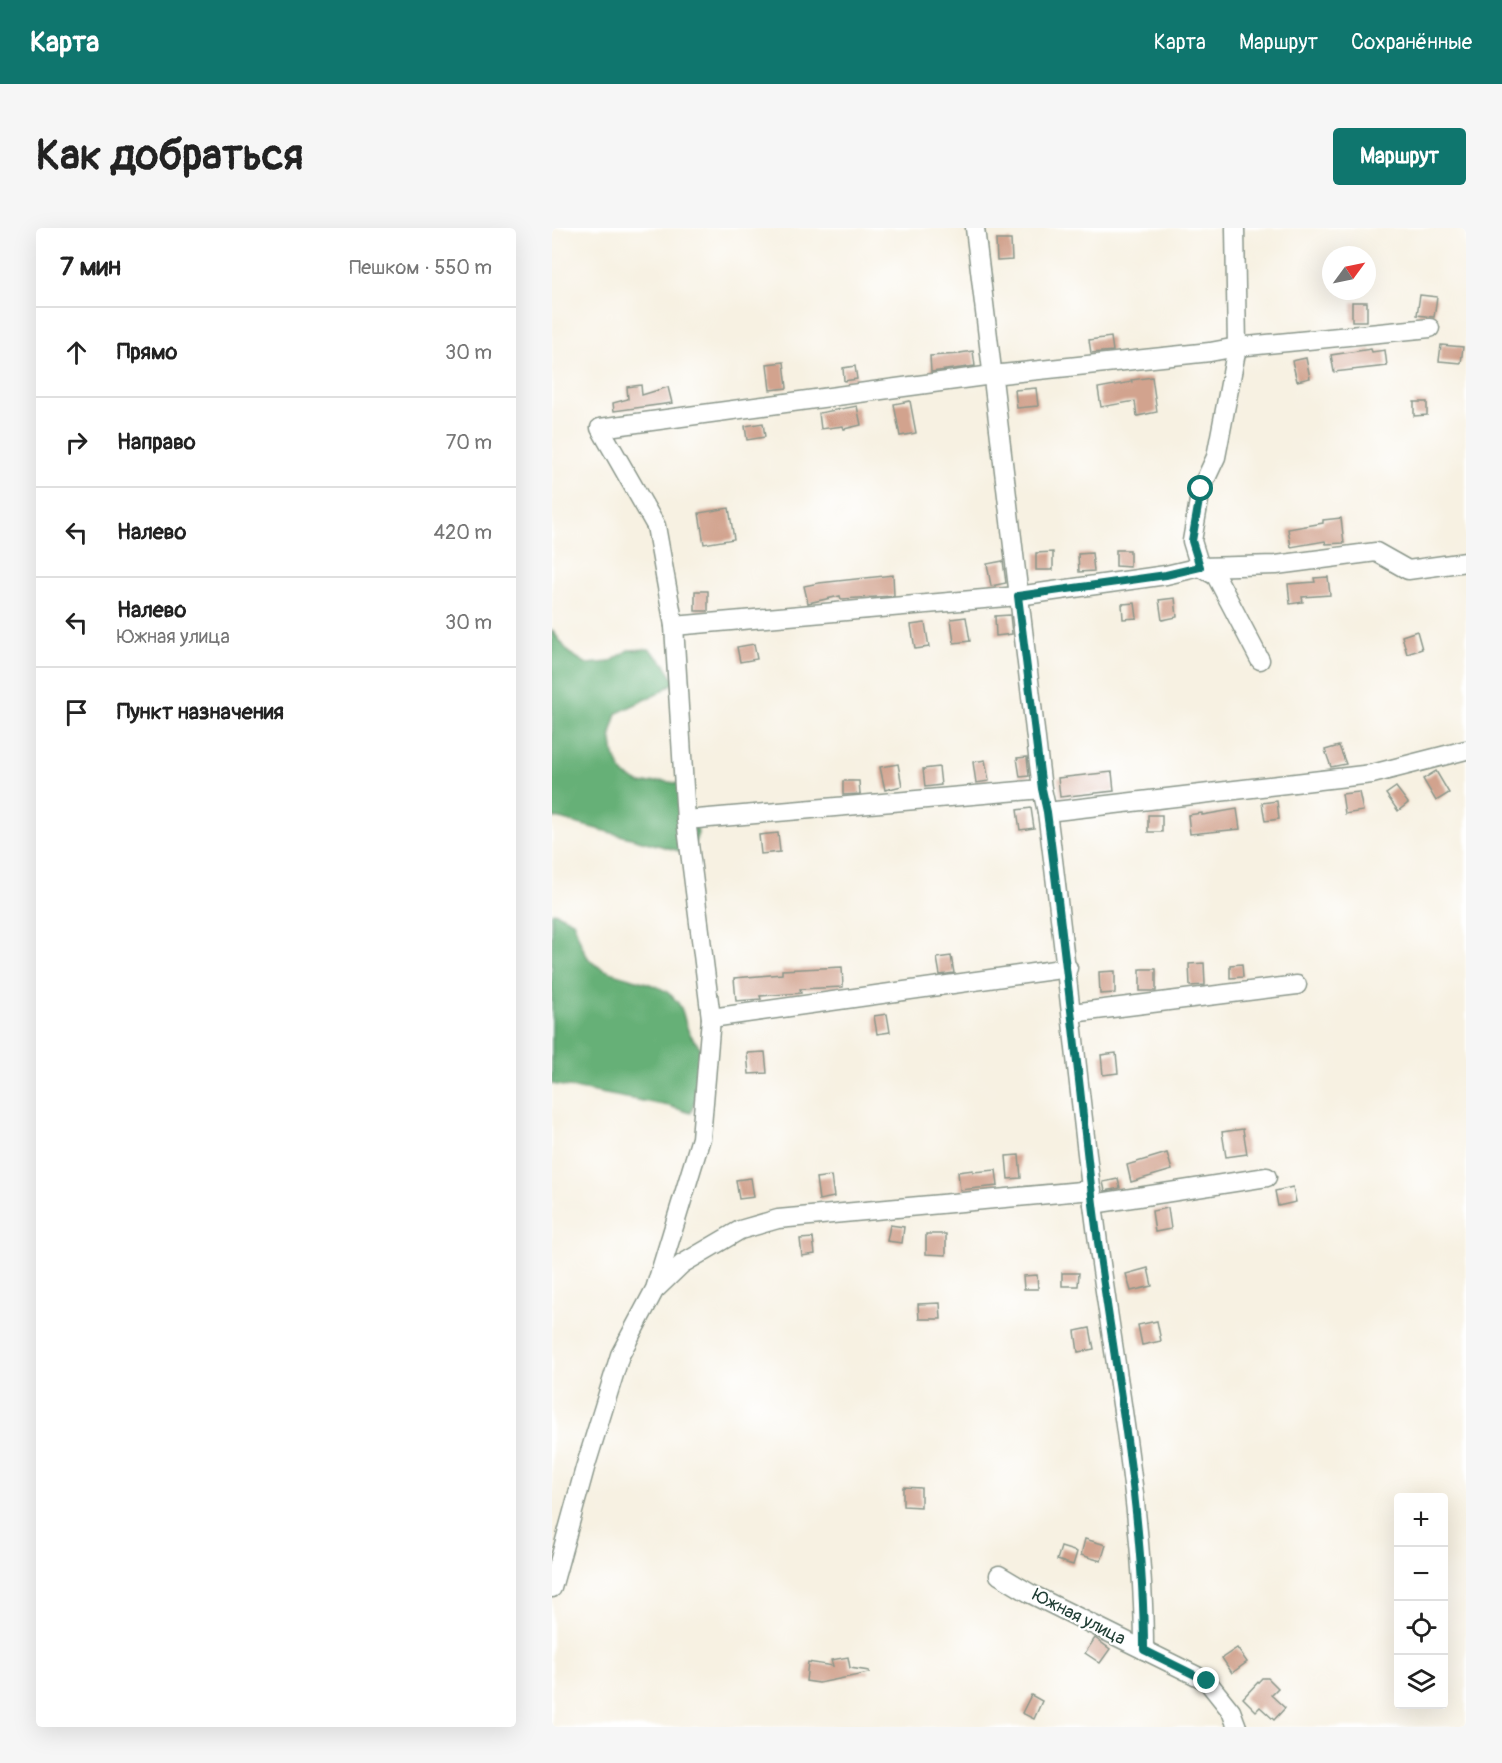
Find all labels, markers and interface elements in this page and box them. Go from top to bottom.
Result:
text: Карта [30,25,99,60]
text: Карта [1154,29,1206,56]
text: Маршрут [1239,29,1318,56]
text: Сохранённые [1351,29,1472,56]
button: Маршрут [1333,128,1466,185]
text: Как добраться [36,130,303,182]
north arrow [1322,246,1376,300]
text: 7 мин [60,251,121,283]
text: Пешком · 550 m [349,255,492,280]
icon: ahead [60,336,93,369]
text: Прямо [117,338,177,366]
text: 30 m [445,340,492,365]
icon: right [60,426,93,459]
text: Направо [117,428,196,456]
text: 70 m [446,430,492,455]
route start [1187,475,1213,501]
icon: left [60,516,93,549]
text: Налево [117,518,186,546]
text: 420 m [433,520,492,545]
text: Налево [117,596,186,624]
icon: left [60,606,93,639]
text: 30 m [445,610,492,635]
text: Южная улица [117,624,230,649]
icon: arrive [60,696,93,729]
text: Пункт назначения [117,698,284,726]
map controls [1394,1493,1448,1709]
button: + [1394,1493,1448,1547]
button: − [1394,1547,1448,1601]
street label: Южная улица [1029,1584,1129,1650]
button: locate [1394,1601,1448,1655]
button: layers [1394,1655,1448,1709]
route end [1193,1667,1219,1693]

